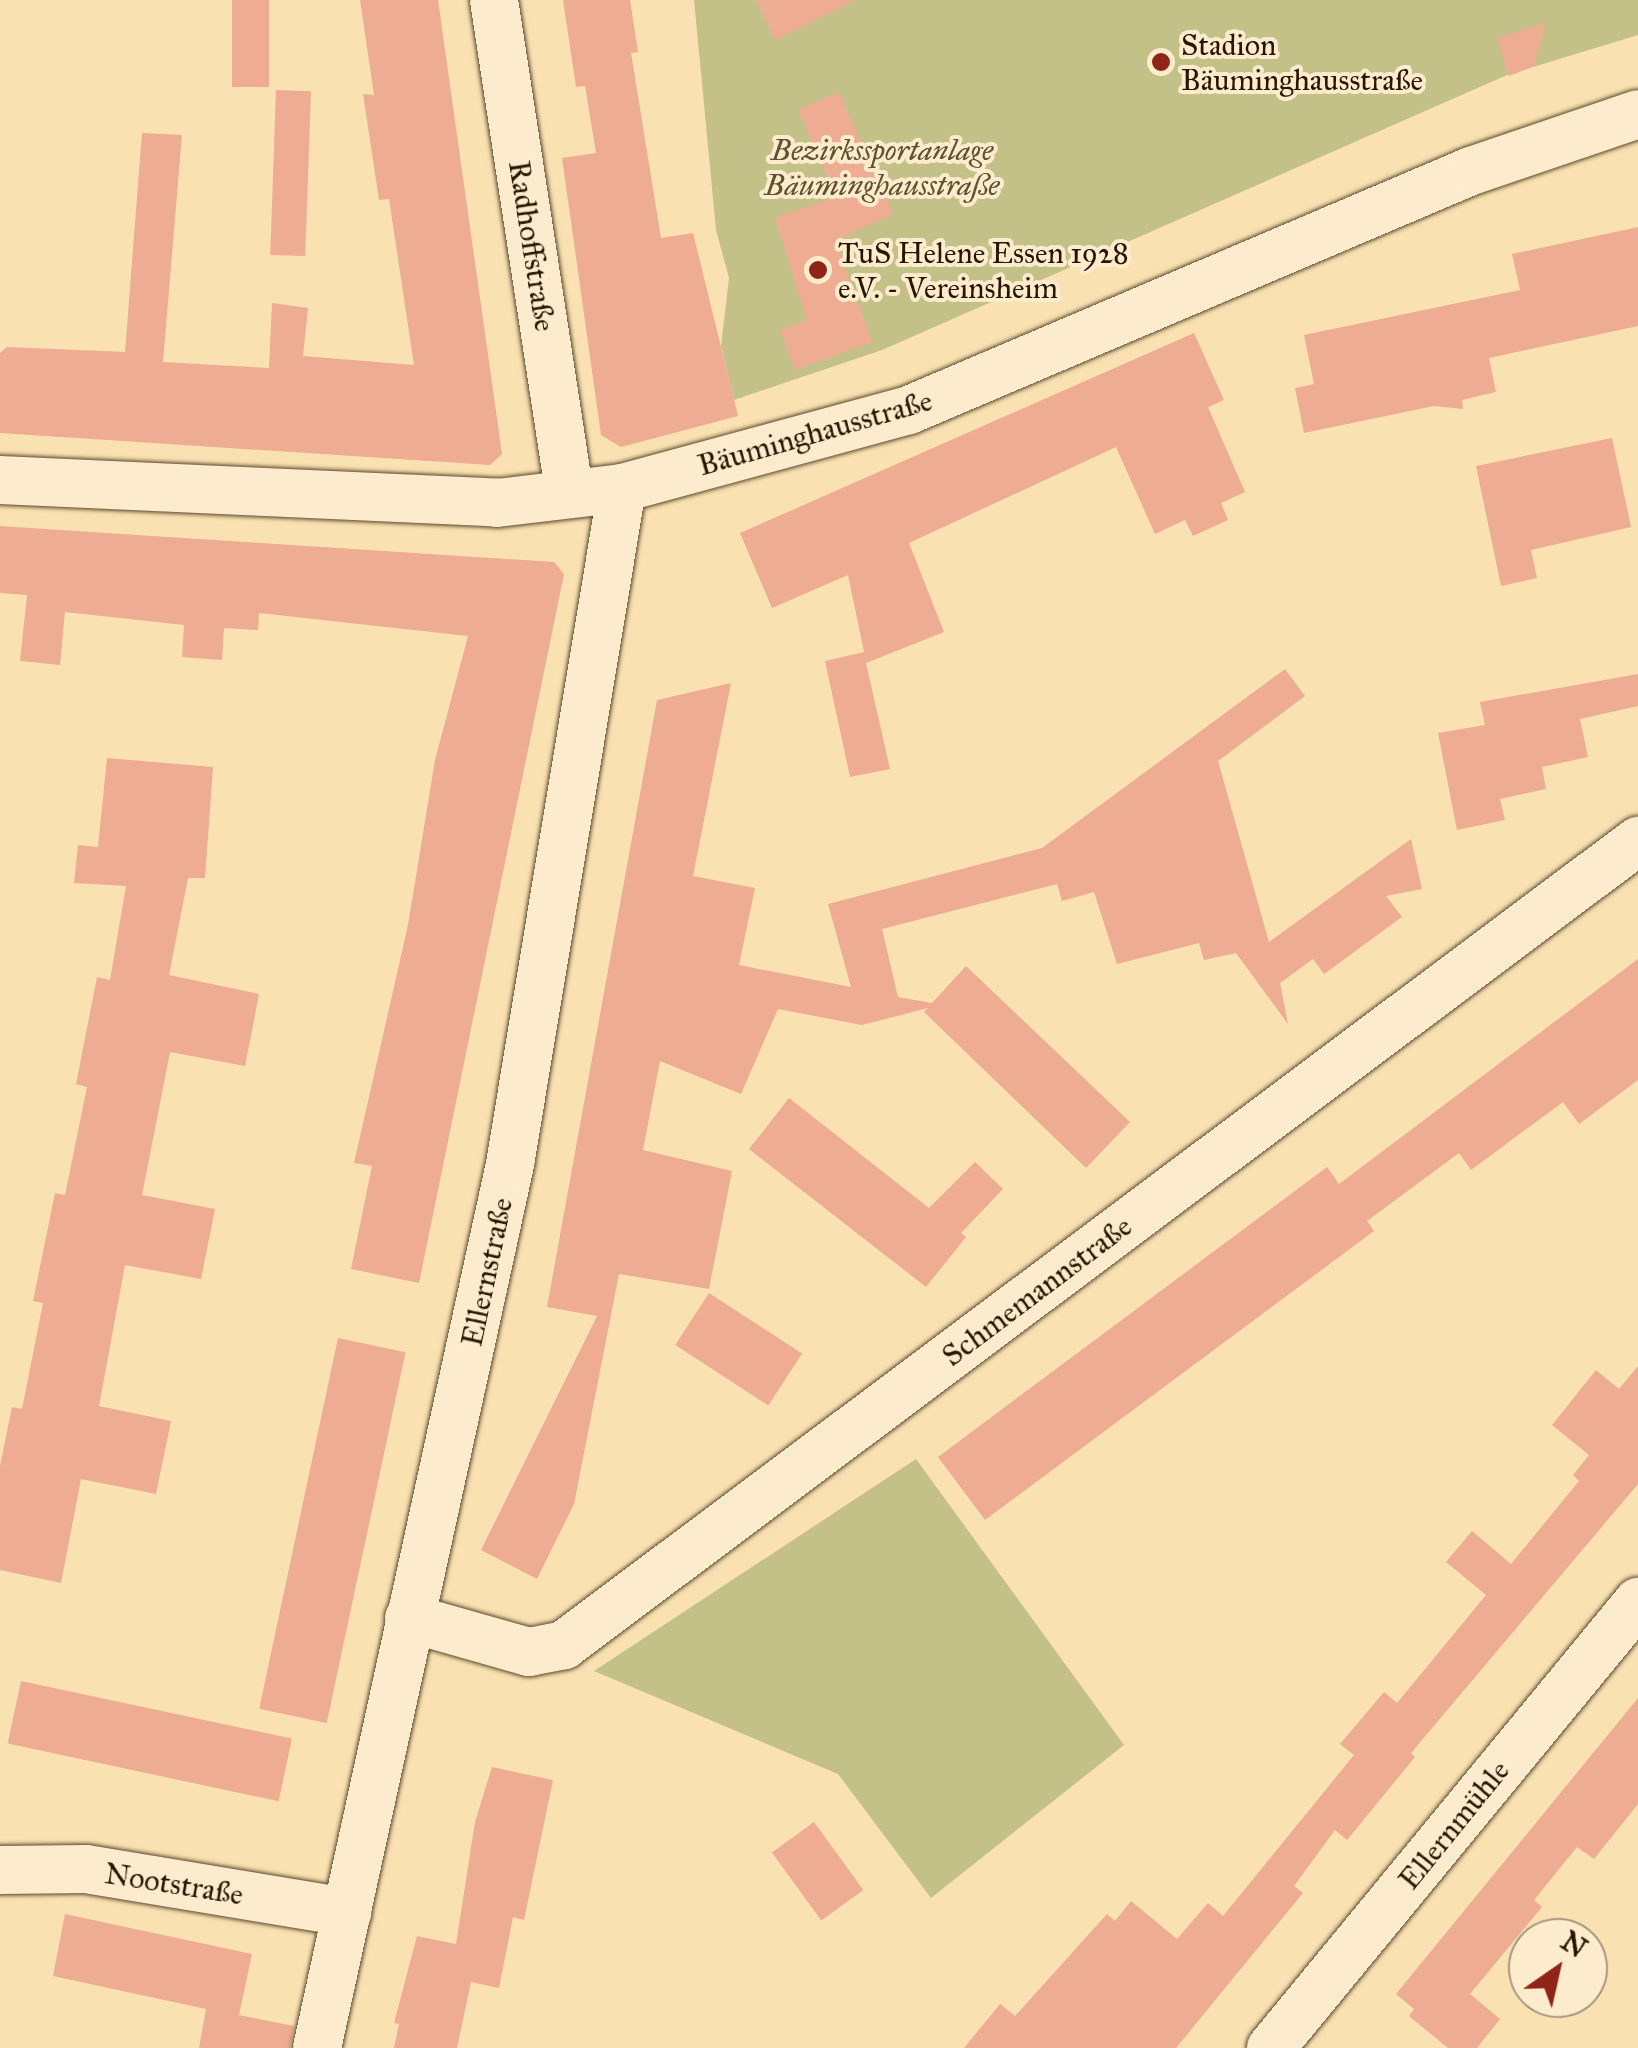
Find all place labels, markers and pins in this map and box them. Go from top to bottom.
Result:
place label: Stadion Bäuminghausstraße [1181,27,1423,98]
marker: Stadion Bäuminghausstraße [1150,51,1172,73]
place label: TuS Helene Essen 1928 e.V. - Vereinsheim [838,235,1129,306]
marker: TuS Helene Essen 1928 e.V. - Vereinsheim [807,259,829,281]

